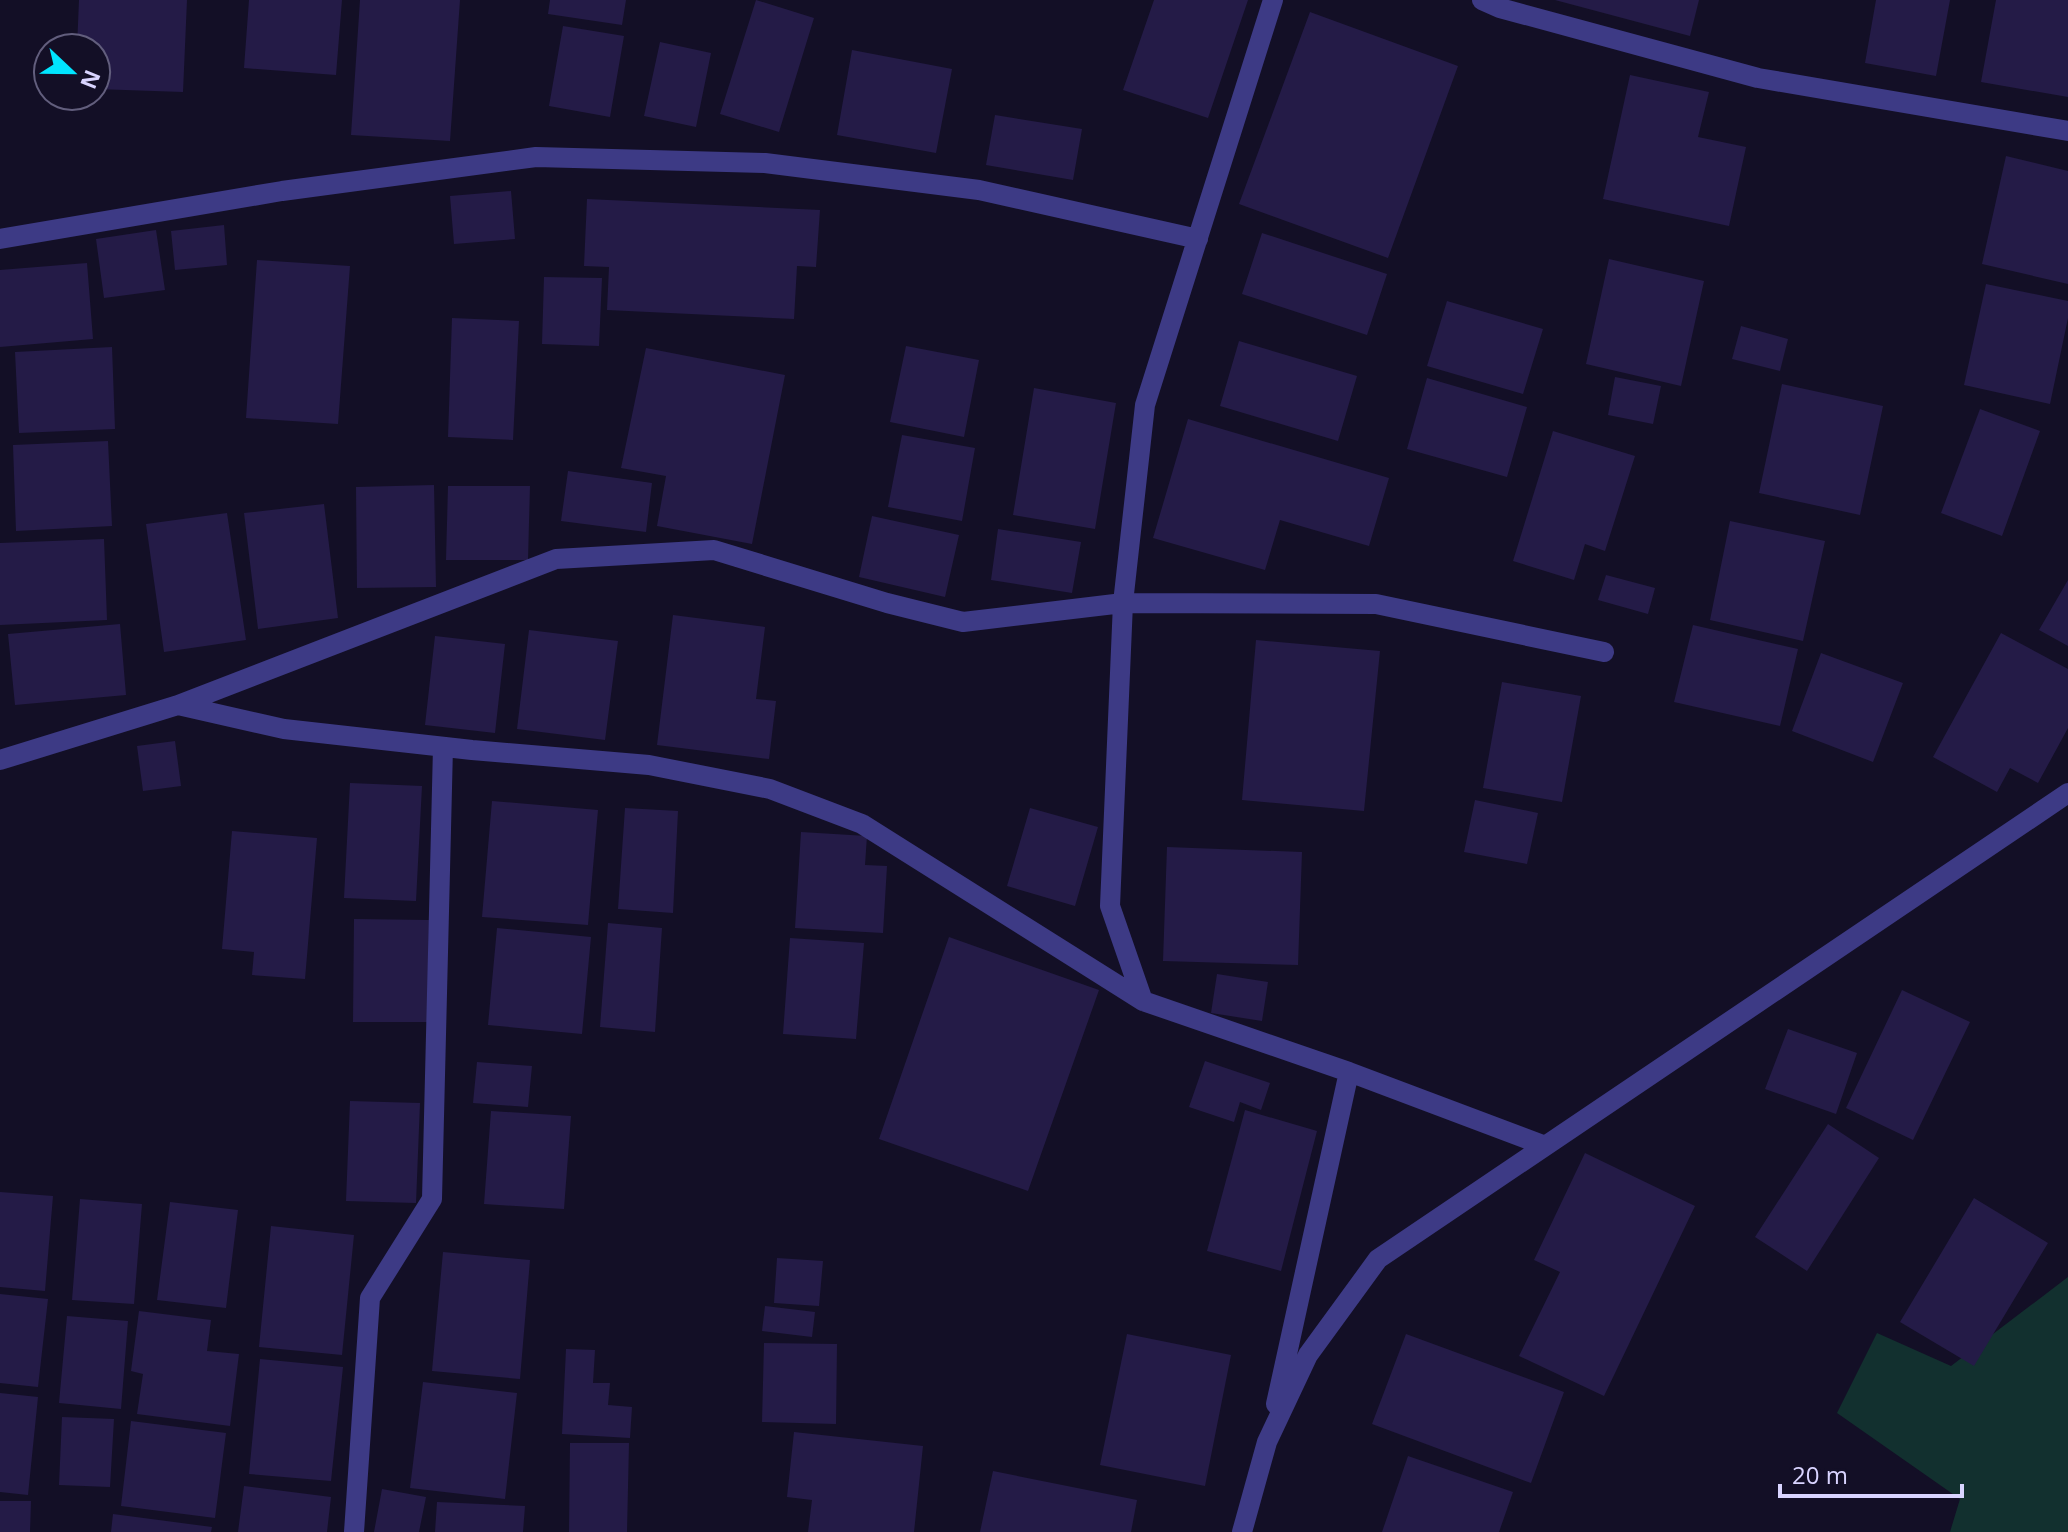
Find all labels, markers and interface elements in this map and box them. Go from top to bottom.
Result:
north arrow [32,32,112,112]
text: N [74,66,109,94]
scale bar [1780,1448,1962,1498]
text: 20 m [1792,1458,1848,1491]

